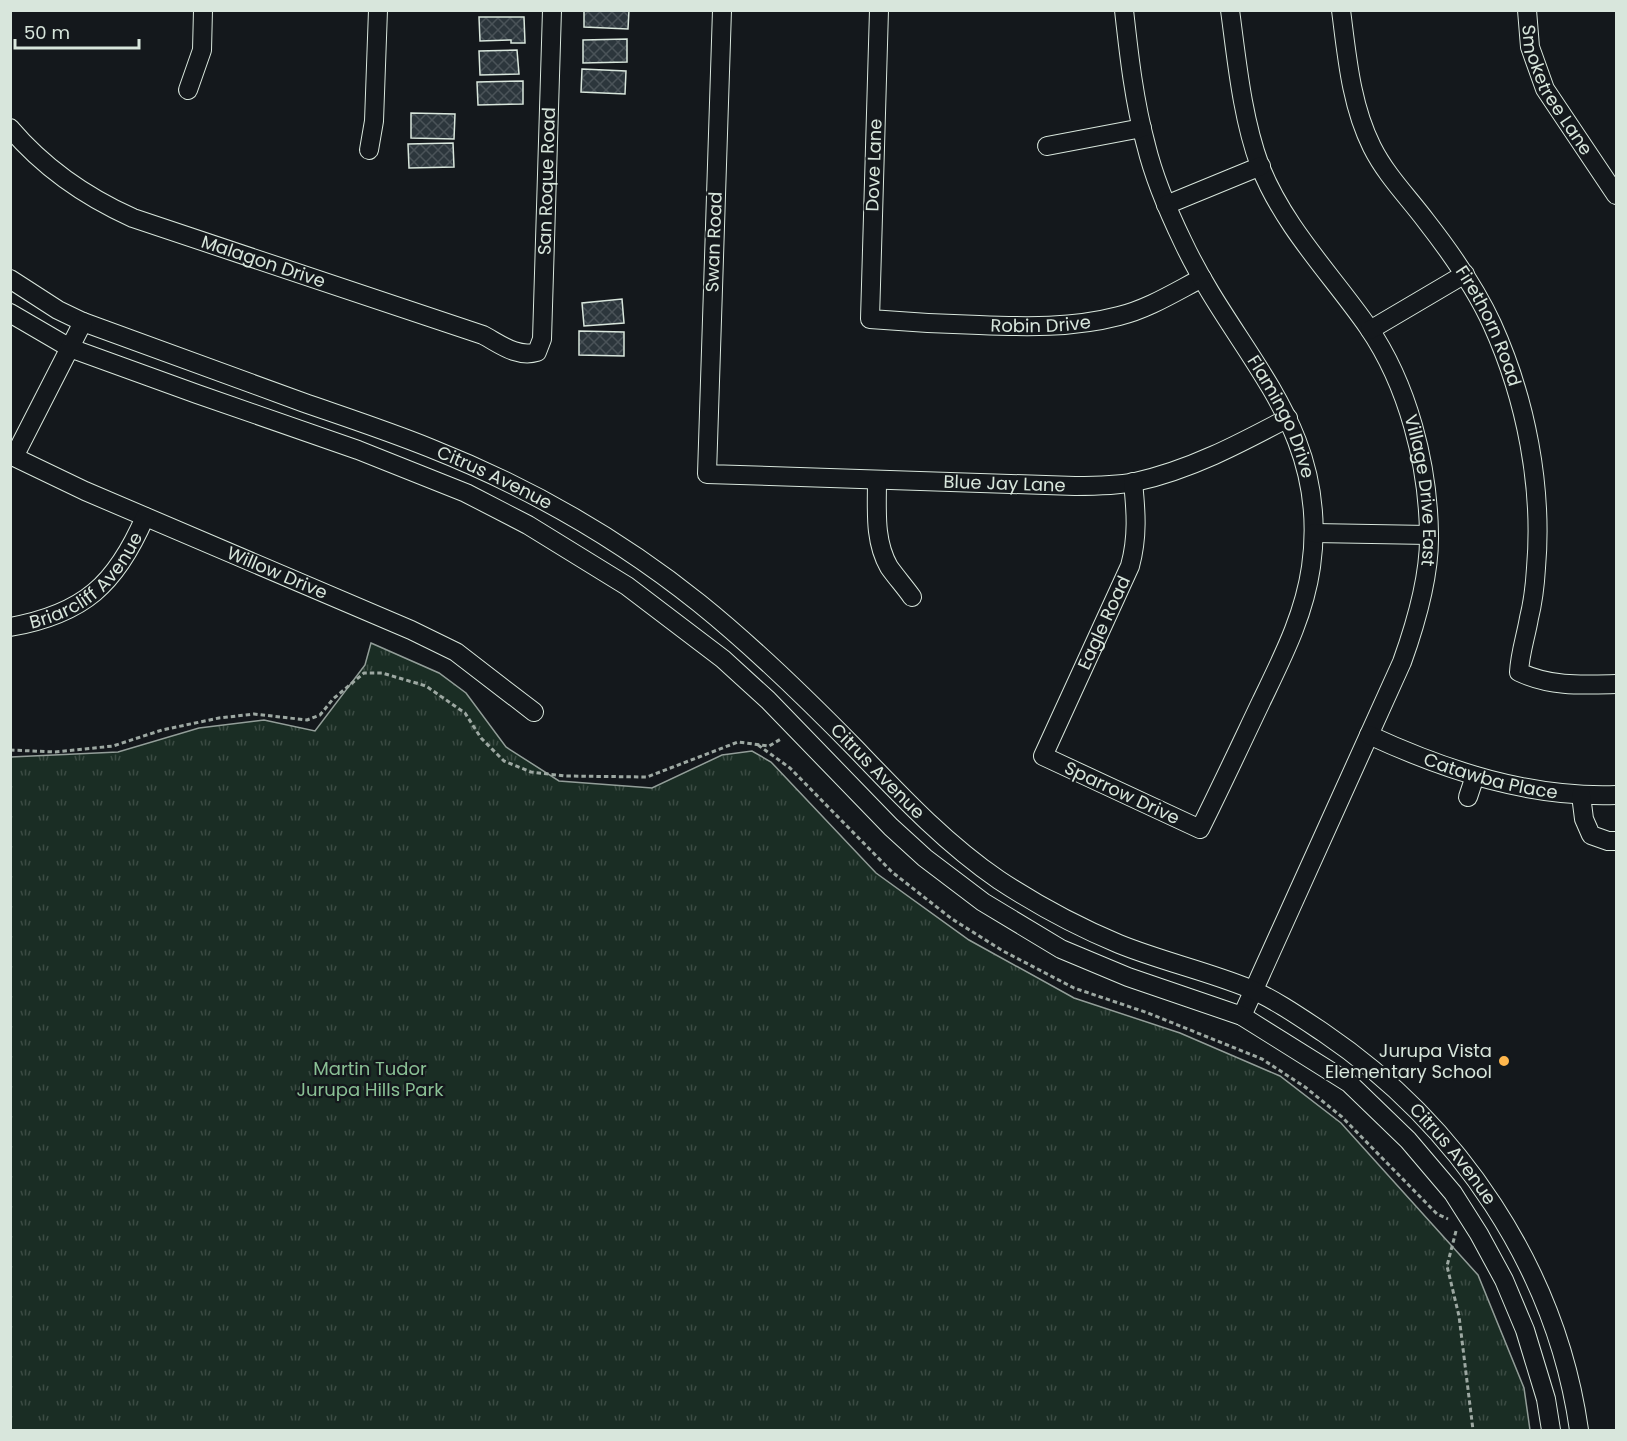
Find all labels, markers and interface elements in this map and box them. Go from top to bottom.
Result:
scale bar [15,12,140,50]
text: 50 m [24,20,70,45]
street label: Smoketree Lane [1516,24,1599,160]
street label: San Roque Road [532,107,561,255]
street label: Dove Lane [859,118,888,212]
street label: Swan Road [699,191,728,293]
street label: Malagon Drive [198,229,329,293]
street label: Firethorn Road [1450,260,1528,389]
street label: Robin Drive [990,309,1092,338]
street label: Flamingo Drive [1242,350,1321,481]
street label: Village Drive East [1398,411,1442,568]
street label: Citrus Avenue [433,439,557,515]
street label: Blue Jay Lane [943,469,1066,498]
street label: Briarcliff Avenue [27,528,148,634]
street label: Willow Drive [223,540,331,605]
street label: Eagle Road [1071,571,1136,674]
street label: Citrus Avenue [825,717,930,824]
street label: Catawba Place [1420,746,1559,805]
street label: Sparrow Drive [1060,755,1184,830]
place label: Jurupa Vista Elementary School [1325,1038,1492,1084]
marker: Jurupa Vista Elementary School [1497,1054,1511,1068]
park label: Martin Tudor Jurupa Hills Park [297,1056,444,1102]
street label: Citrus Avenue [1404,1097,1503,1209]

